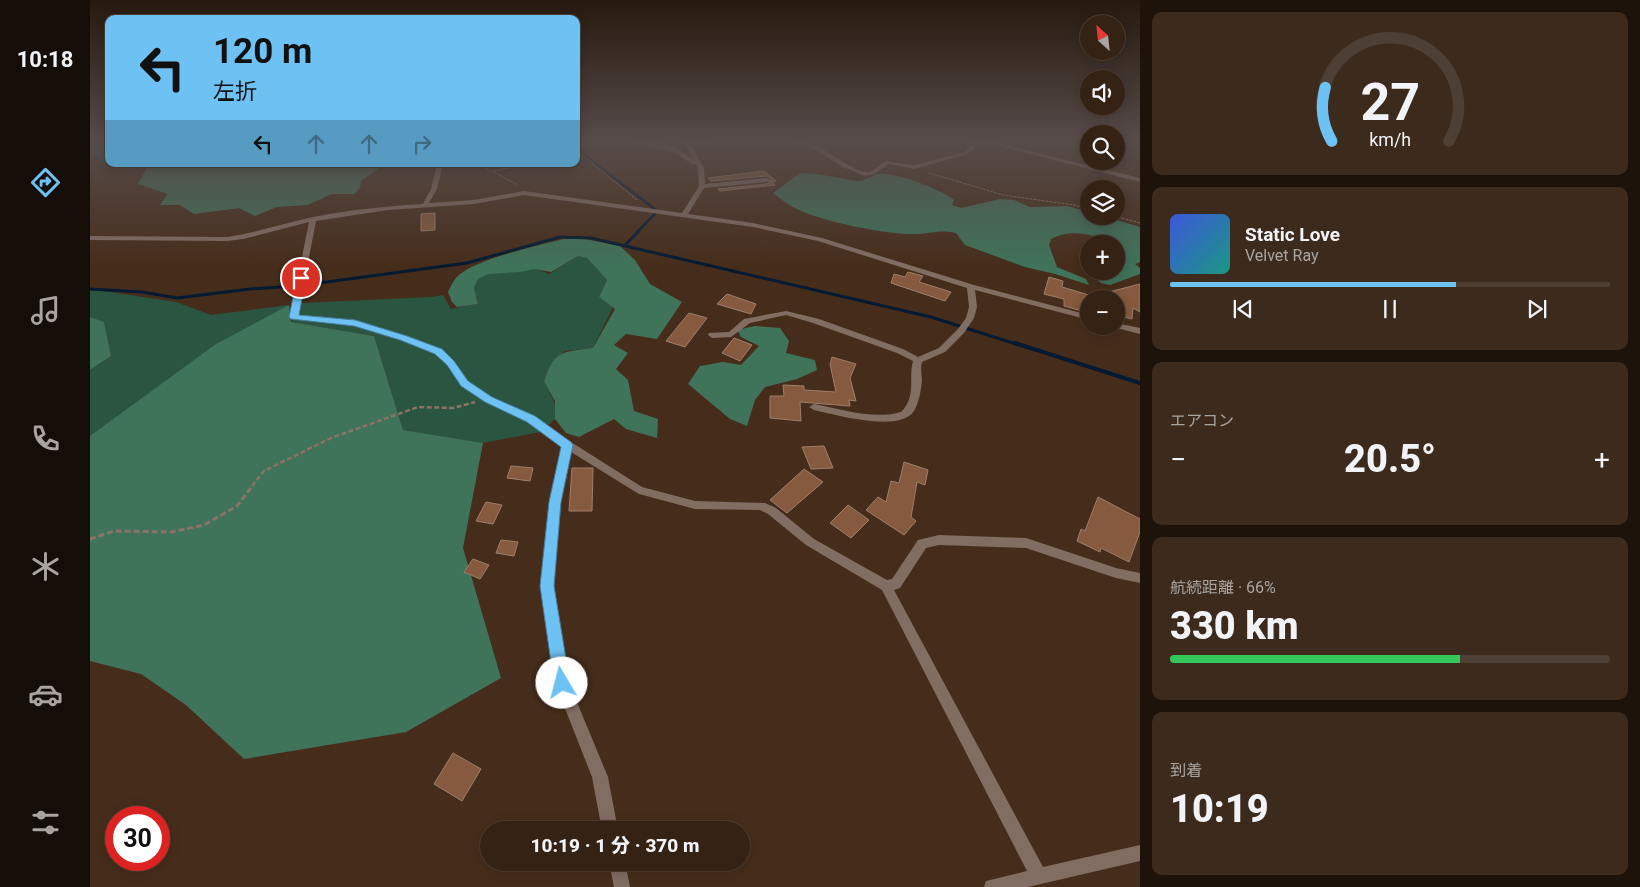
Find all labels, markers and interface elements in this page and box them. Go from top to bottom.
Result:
north arrow [1080,15,1125,60]
map controls [1080,15,1125,335]
text: 120 m [213,31,312,72]
icon: left [130,35,195,100]
text: 10:18 [17,47,73,72]
button: sound [1080,70,1125,115]
text: 27 [1360,72,1420,133]
text: 左折 [213,79,257,104]
button: search [1080,125,1125,170]
text: km/h [1369,129,1411,150]
icon: left [249,130,277,158]
icon: ahead [302,130,330,158]
icon: ahead [355,130,383,158]
icon: right [408,130,436,158]
icon: directions [28,165,63,200]
button: layers [1080,180,1125,225]
text: Static Love [1245,223,1340,246]
button: + [1080,235,1125,280]
text: Velvet Ray [1245,246,1319,265]
pin [280,257,322,299]
icon: arrive [287,264,315,292]
button: − [1080,290,1125,335]
icon: music [28,293,63,328]
icon: previous [1229,295,1257,323]
icon: pause [1376,295,1404,323]
icon: next [1523,295,1551,323]
text: エアコン [1170,411,1234,430]
icon: phone [28,421,63,456]
text: 20.5° [1344,437,1436,481]
text: − [1170,443,1186,476]
text: + [1594,443,1610,476]
icon: climate [28,549,63,584]
text: 航続距離 · 66% [1170,578,1276,597]
text: 330 km [1170,604,1299,648]
position arrow [535,656,587,708]
icon: car [28,677,63,712]
text: 到着 [1170,761,1202,780]
text: 10:19 [1170,787,1269,831]
icon: filters [28,805,63,840]
speed limit sign: 30 [105,806,170,871]
text: 10:19 · 1 分 · 370 m [531,834,699,857]

